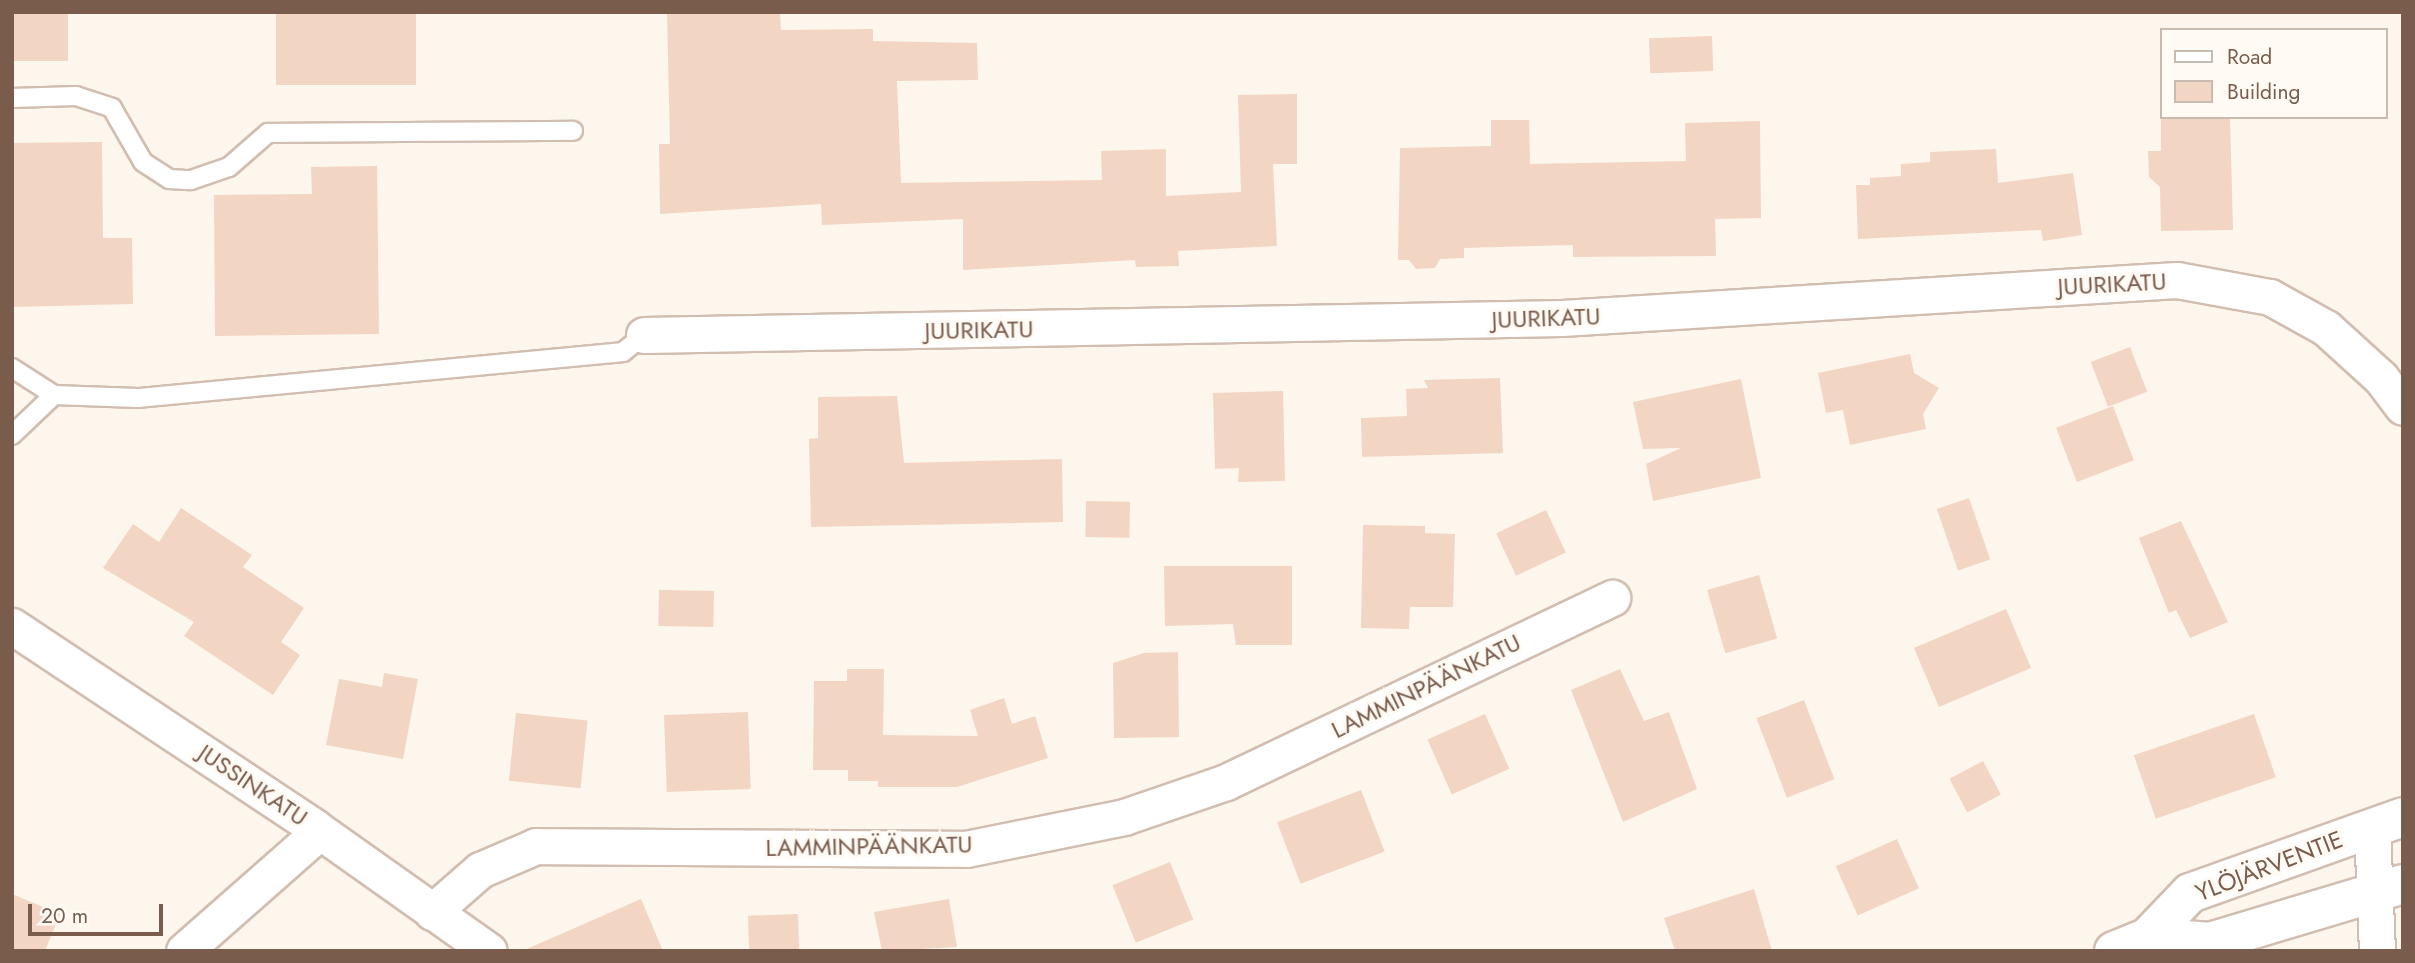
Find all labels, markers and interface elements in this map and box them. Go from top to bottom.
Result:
legend [2160,28,2387,119]
text: Road [2227,42,2272,72]
text: Building [2227,77,2300,107]
street label: JUURIKATU [2057,267,2167,301]
street label: JUURIKATU [1491,302,1601,334]
street label: JUURIKATU [924,315,1034,345]
street label: LAMMINPÄÄNKATU [1327,628,1525,744]
street label: JUSSINKATU [193,738,313,832]
street label: YLÖJÄRVENTIE [2191,825,2347,907]
street label: LAMMINPÄÄNKATU [765,830,973,862]
scale bar [32,890,166,934]
text: 20 m [41,901,88,931]

